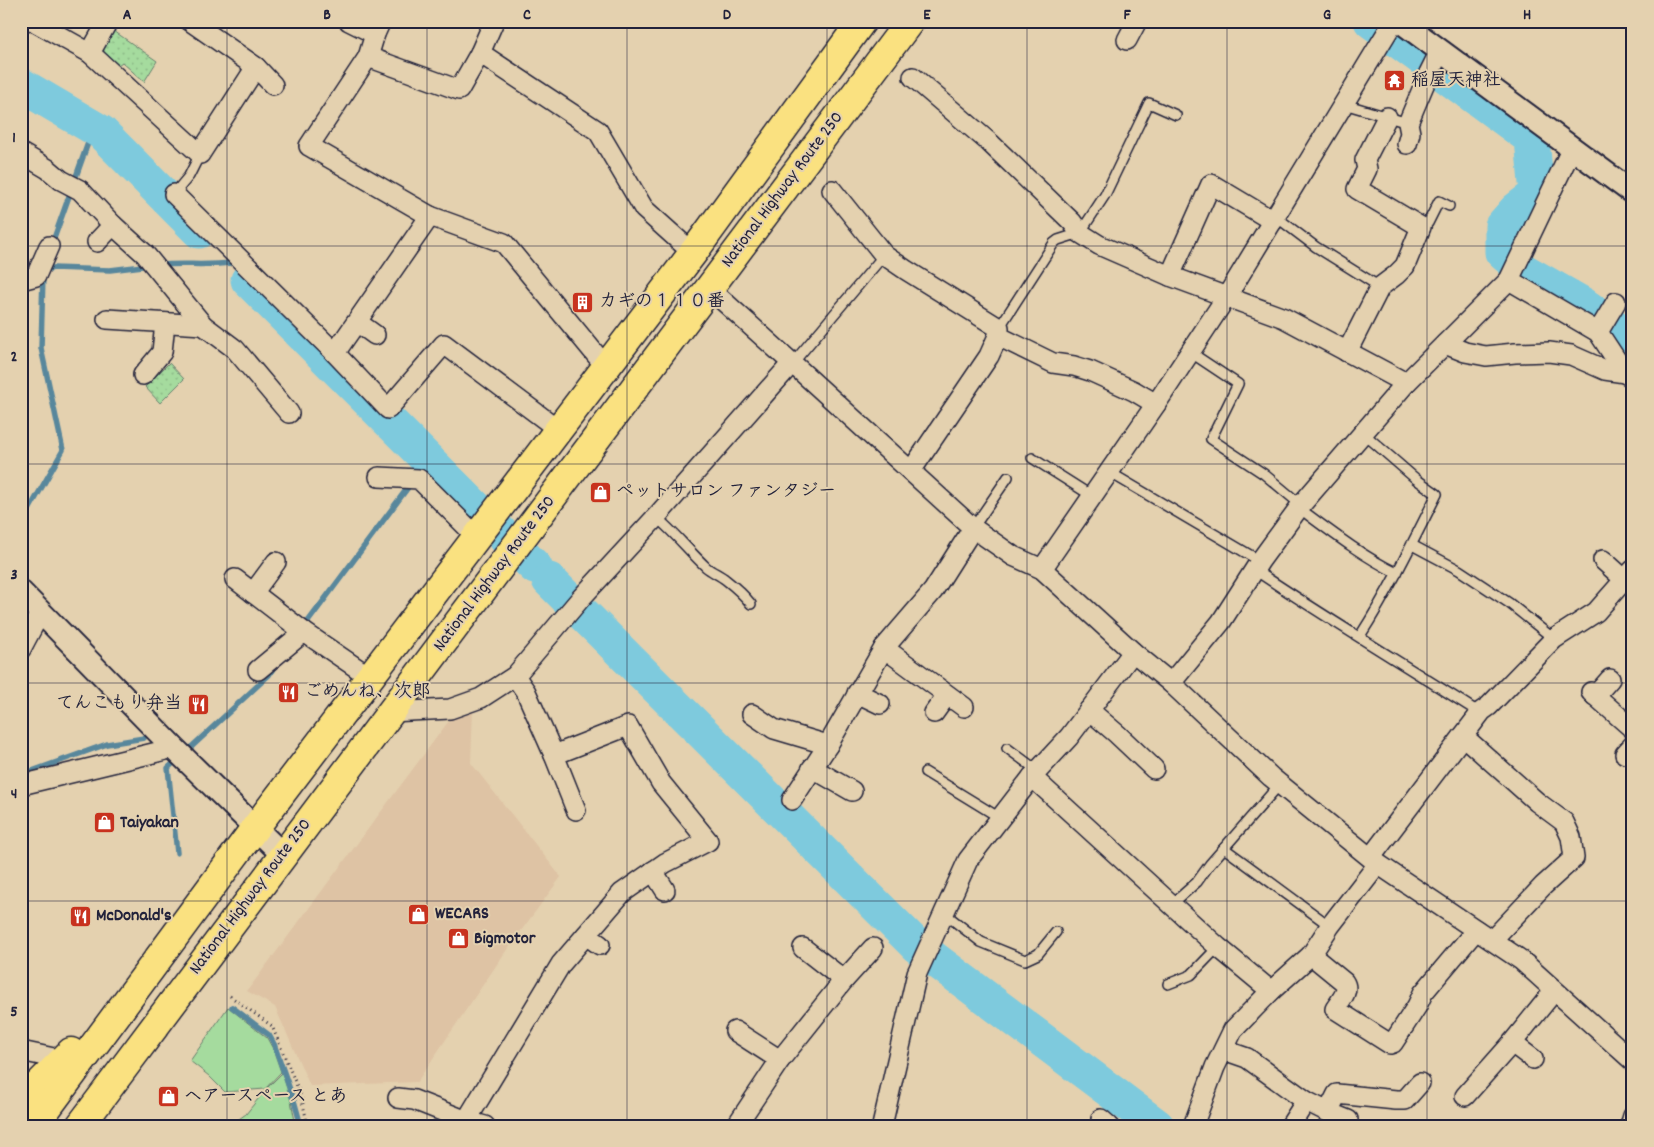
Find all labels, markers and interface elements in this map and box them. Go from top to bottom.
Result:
text: A [123,4,132,27]
text: B [323,4,331,27]
text: C [523,4,531,27]
text: D [723,4,732,27]
text: E [923,4,931,27]
text: F [1123,4,1131,27]
text: G [1323,4,1331,27]
text: H [1523,4,1531,27]
temple icon: 稲屋天神社 [1383,69,1407,93]
place label: 稲屋天神社 [1411,69,1501,94]
street label: National Highway Route 250 [716,107,850,273]
text: 1 [12,127,16,150]
building icon: カギの１１０番 [571,290,595,314]
place label: カギの１１０番 [599,290,725,315]
text: 2 [11,346,18,369]
shop icon: ペットサロン ファンタジー [588,480,612,504]
place label: ペットサロン ファンタジー [616,480,836,505]
street label: National Highway Route 250 [428,491,562,657]
text: 3 [10,564,18,587]
restaurant icon: ごめんね、次郎 [276,680,300,704]
place label: ごめんね、次郎 [304,680,430,705]
place label: てんこもり弁当 [56,692,182,717]
restaurant icon: てんこもり弁当 [186,692,210,716]
text: 4 [11,783,17,806]
shop icon: Taiyakan [92,811,116,835]
place label: Taiyakan [120,811,179,836]
street label: National Highway Route 250 [184,814,318,980]
shop icon: WECARS [407,902,431,926]
place label: WECARS [435,902,489,927]
restaurant icon: McDonald's [68,904,92,928]
place label: McDonald's [96,904,172,929]
shop icon: Bigmotor [446,927,470,951]
place label: Bigmotor [474,927,536,952]
text: 5 [10,1001,18,1024]
shop icon: ヘアースペース とあ [156,1085,180,1109]
place label: ヘアースペース とあ [184,1085,347,1110]

